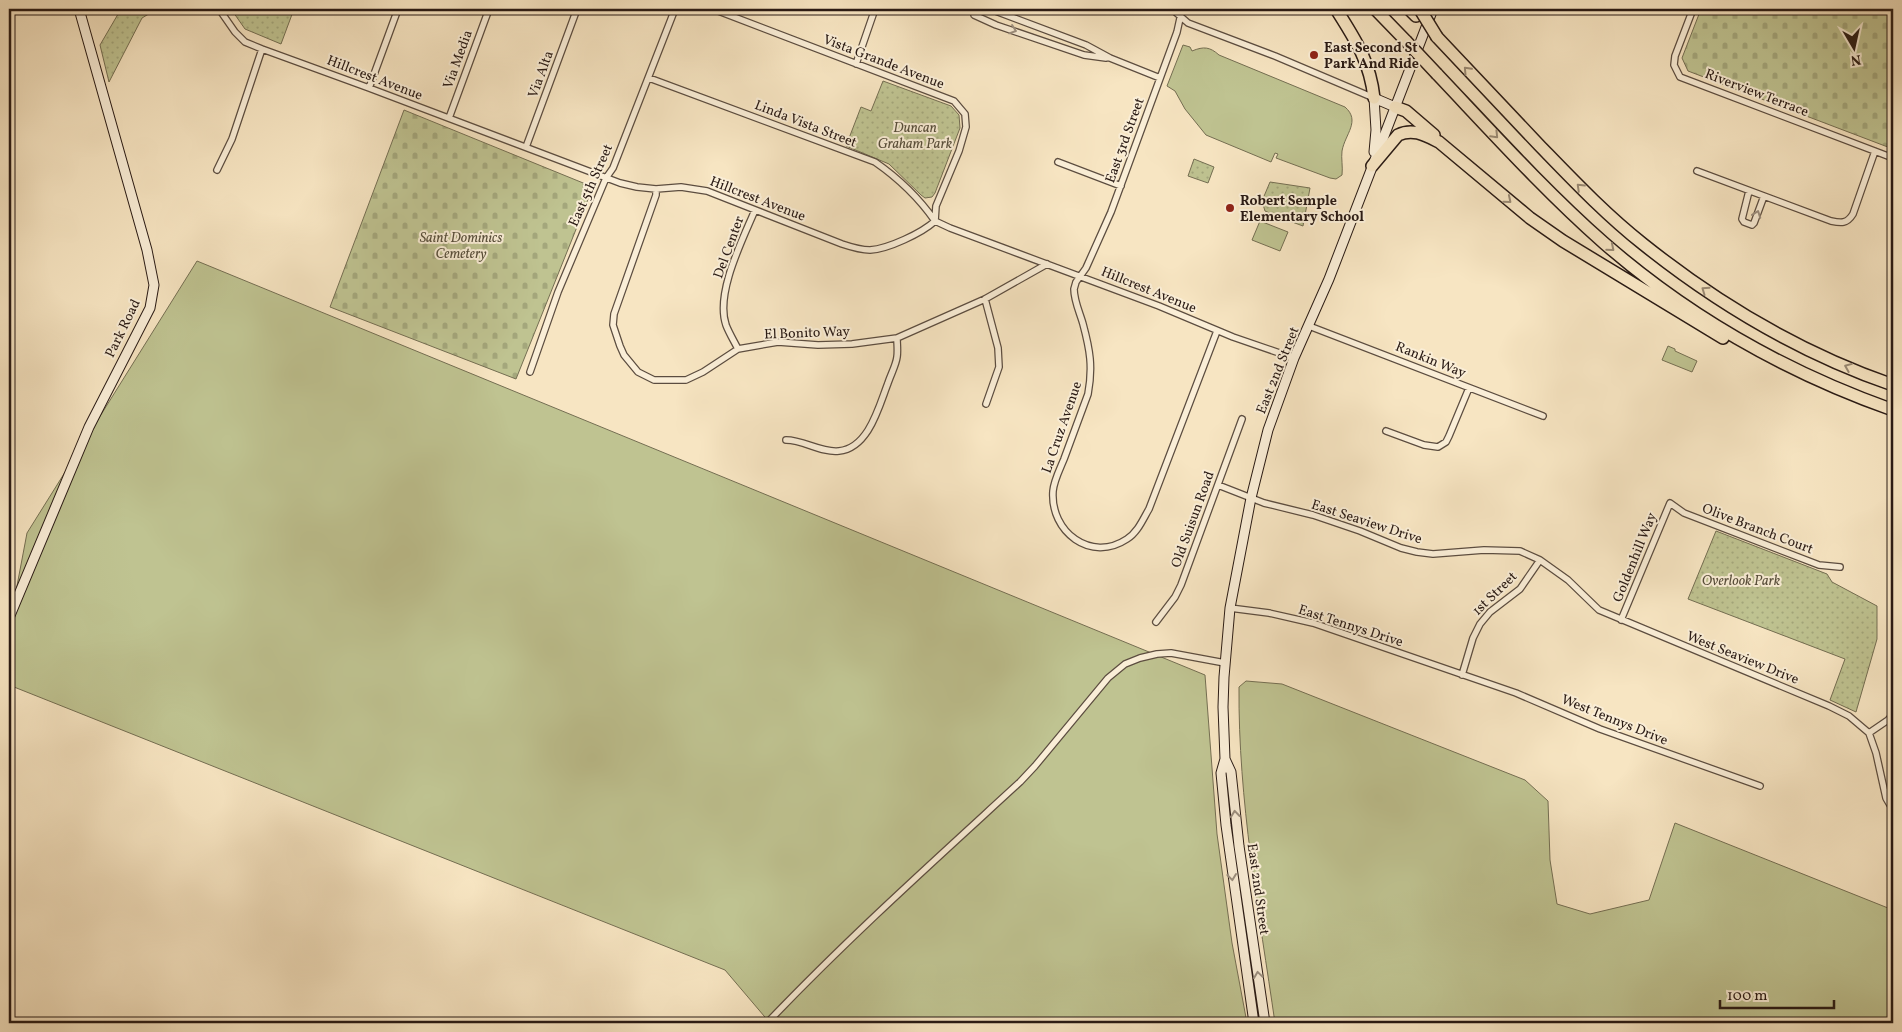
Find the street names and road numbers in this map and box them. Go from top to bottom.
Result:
street label: Via Media [439,27,478,92]
street label: Vista Grande Avenue [820,31,947,94]
street label: Via Alta [524,48,559,101]
street label: Hillcrest Avenue [324,51,426,106]
street label: Riverview Terrace [1702,65,1811,122]
street label: East 3rd Street [1101,95,1150,186]
street label: Linda Vista Street [752,96,859,153]
street label: East 5th Street [565,141,618,230]
street label: Hillcrest Avenue [707,172,809,227]
street label: Del Center [709,213,750,281]
street label: Hillcrest Avenue [1098,263,1199,318]
street label: Park Road [101,296,146,361]
street label: El Bonito Way [764,322,851,344]
street label: East 2nd Street [1252,324,1305,417]
street label: Rankin Way [1392,338,1469,383]
street label: La Cruz Avenue [1038,379,1087,476]
street label: Old Suisun Road [1167,468,1220,571]
street label: East Seaview Drive [1309,496,1425,549]
street label: Olive Branch Court [1699,499,1816,559]
street label: Goldenhill Way [1609,510,1662,605]
street label: 1st Street [1468,568,1522,620]
street label: East Tennys Drive [1296,601,1406,652]
street label: West Seaview Drive [1683,627,1802,690]
street label: West Tennys Drive [1558,690,1671,751]
street label: East 2nd Street [1242,842,1273,936]

